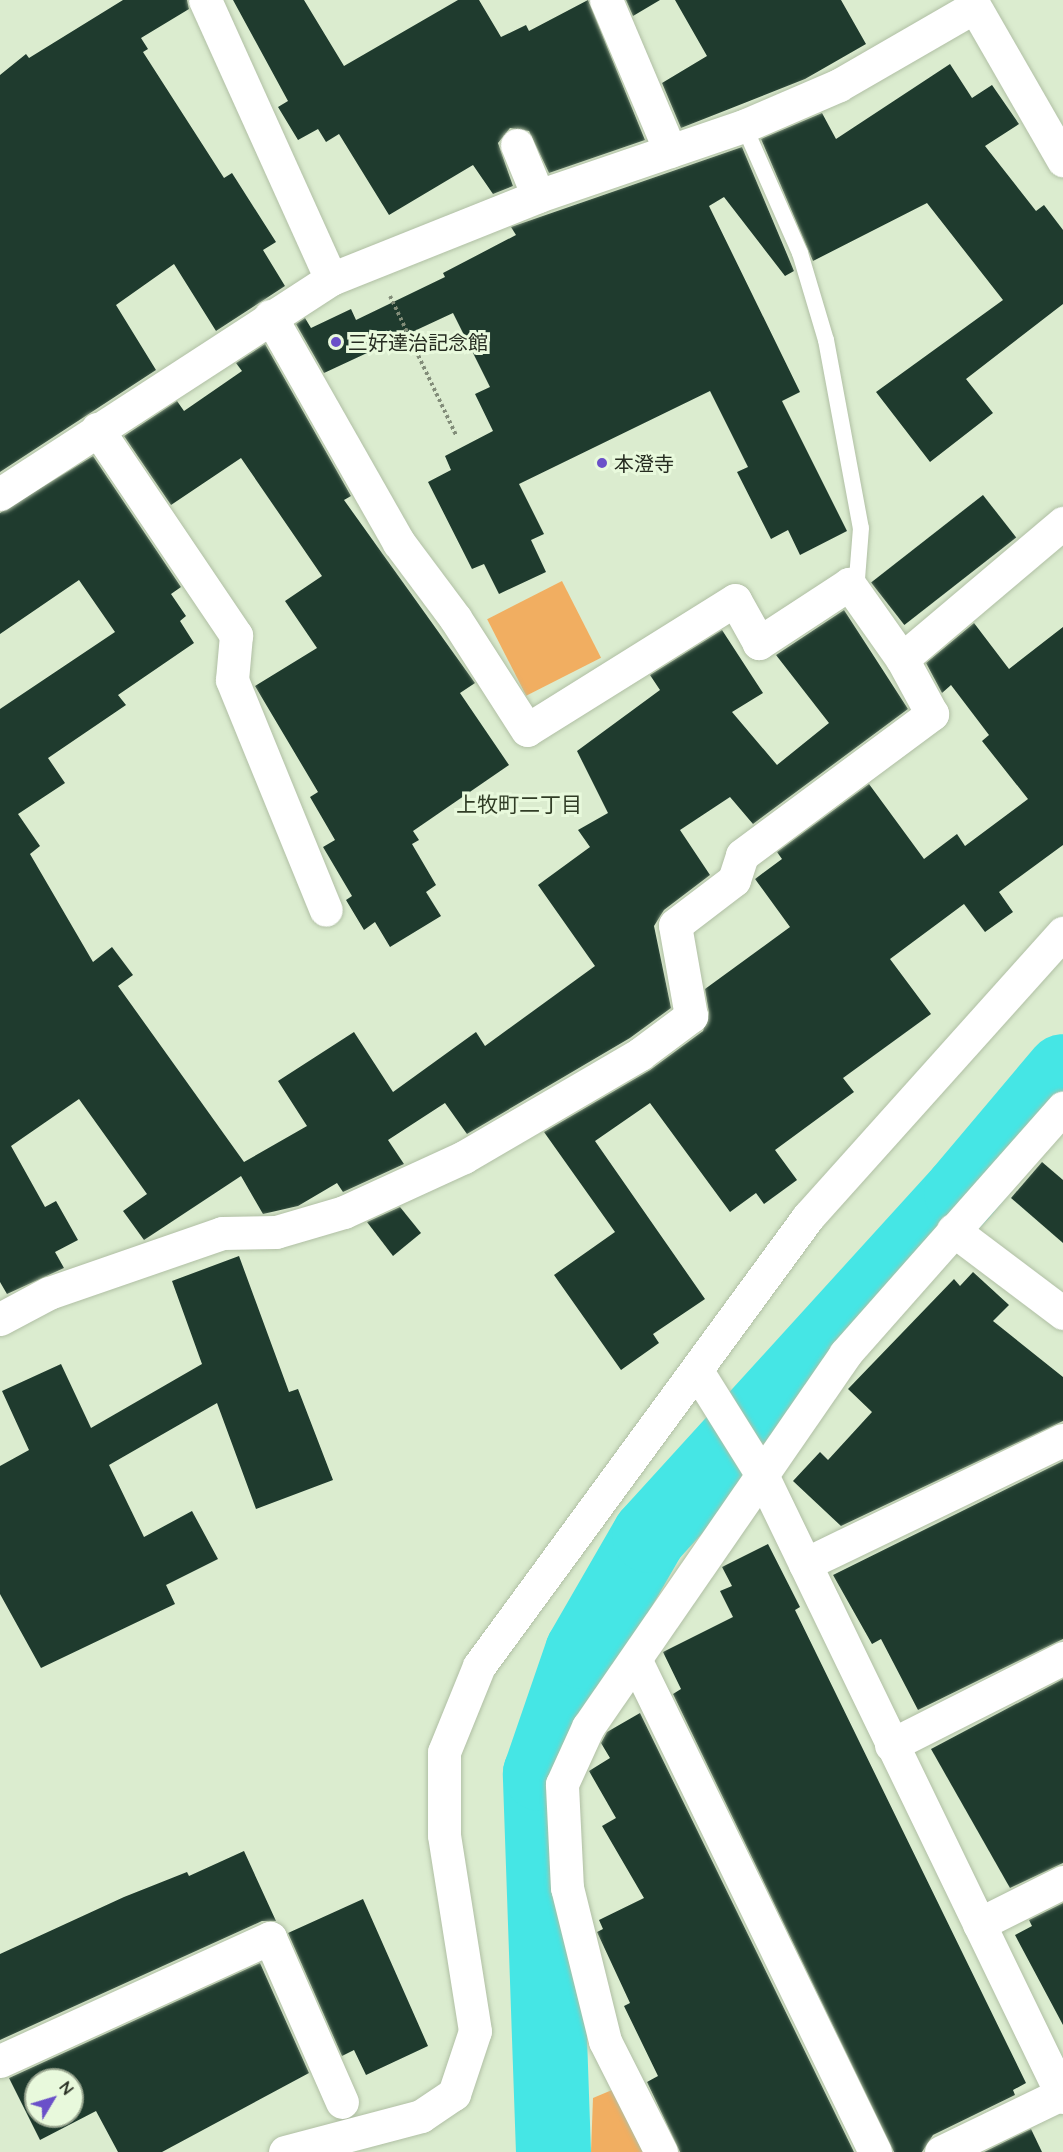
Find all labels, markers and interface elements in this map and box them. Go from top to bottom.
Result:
place label: 三好達治記念館 [348,330,488,354]
marker: 三好達治記念館 [329,335,343,349]
place label: 本澄寺 [614,451,674,475]
marker: 本澄寺 [595,456,609,470]
district label: 上牧町二丁目 [456,791,582,817]
north arrow [24,2068,84,2128]
text: N [55,2077,78,2099]

